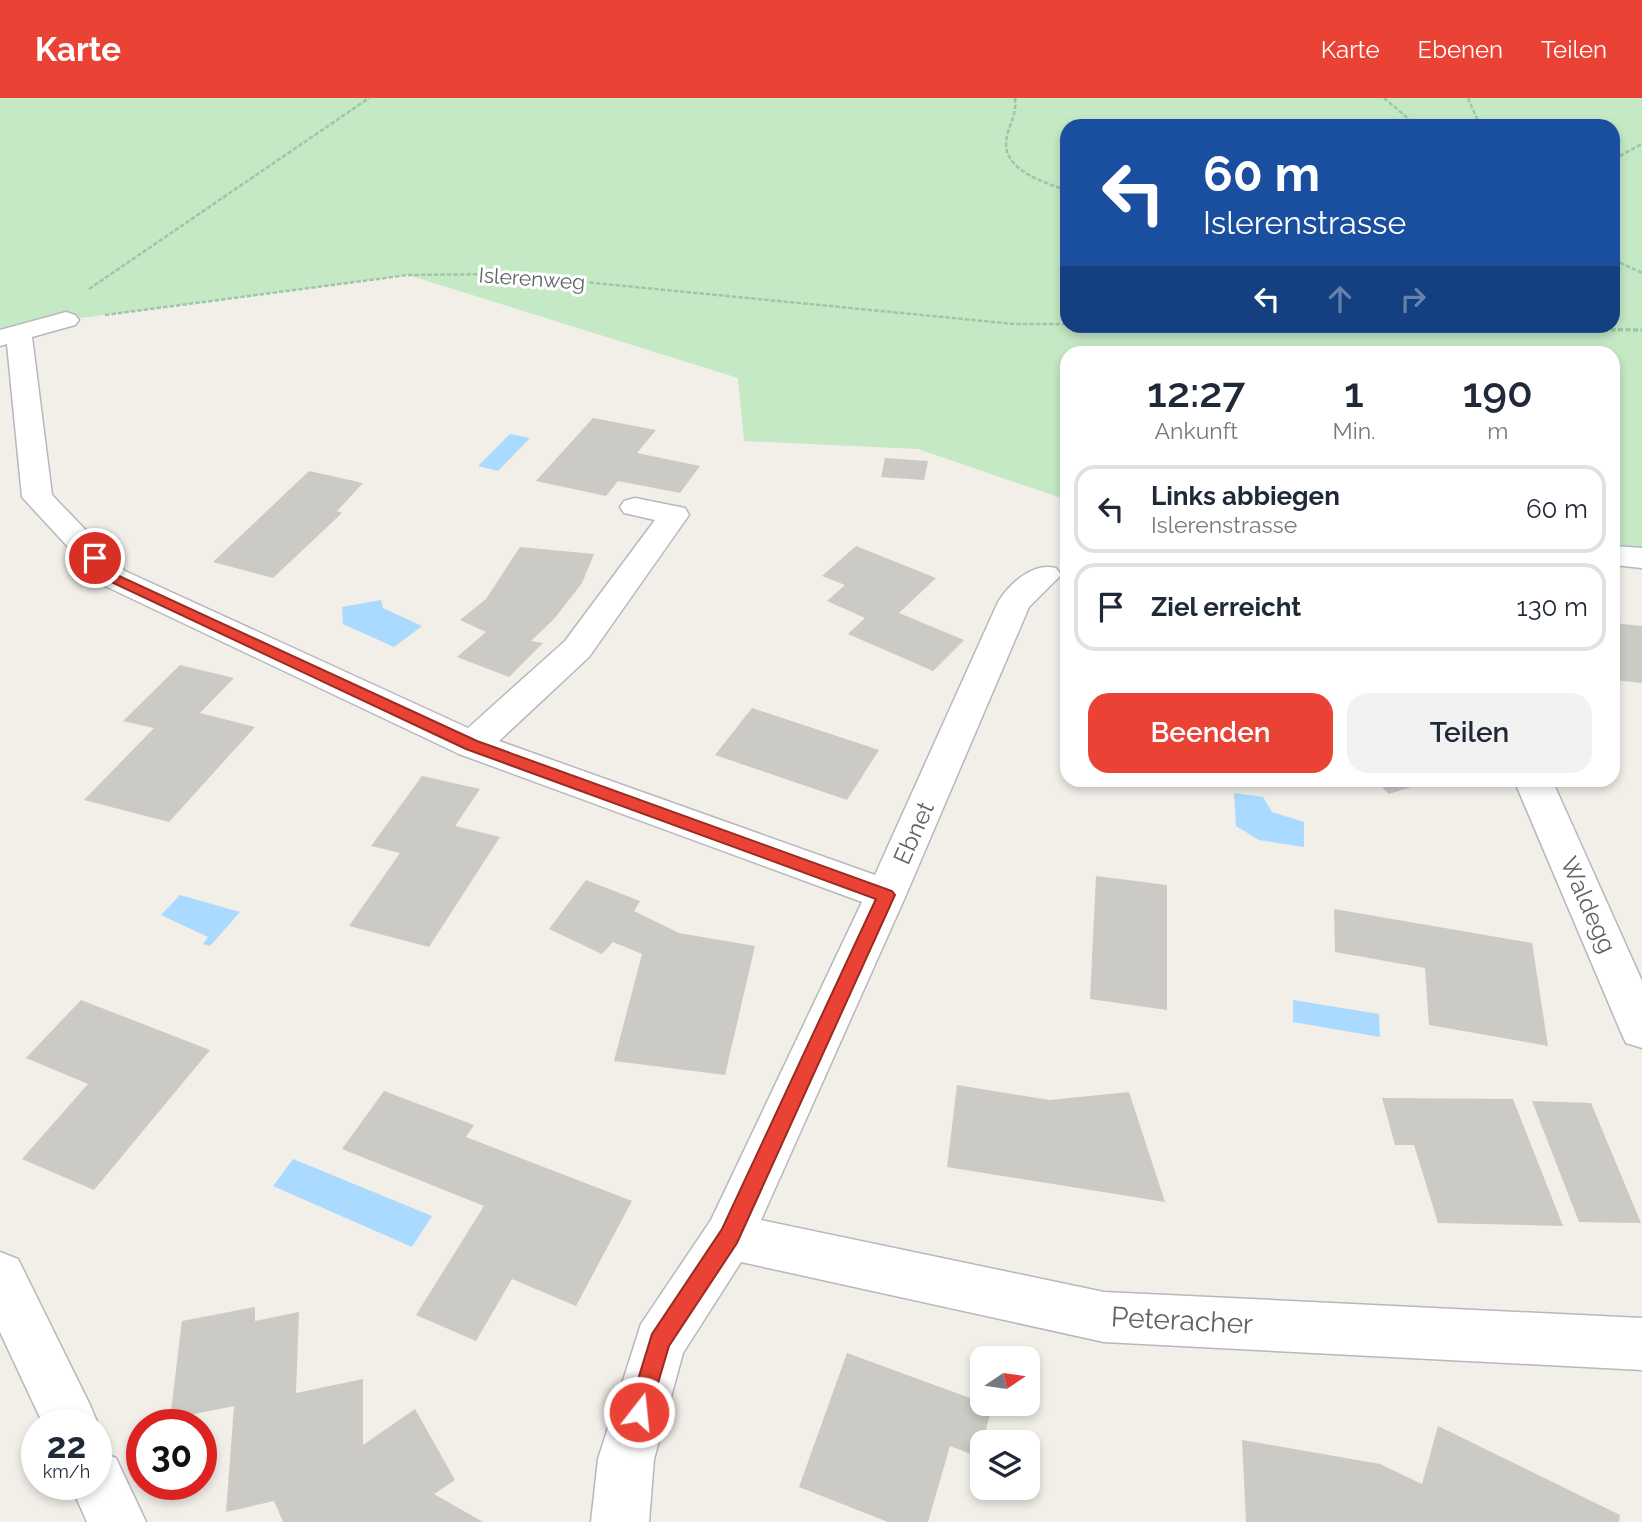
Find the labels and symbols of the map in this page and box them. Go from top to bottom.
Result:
street label: Islerenweg [478,262,586,295]
pin [65,528,125,588]
street label: Ebnet [887,797,940,869]
street label: Waldegg [1554,852,1622,957]
street label: Peteracher [1110,1300,1254,1341]
north arrow [970,1346,1040,1416]
position arrow [602,1375,676,1449]
speed limit sign: 30 [126,1409,217,1500]

